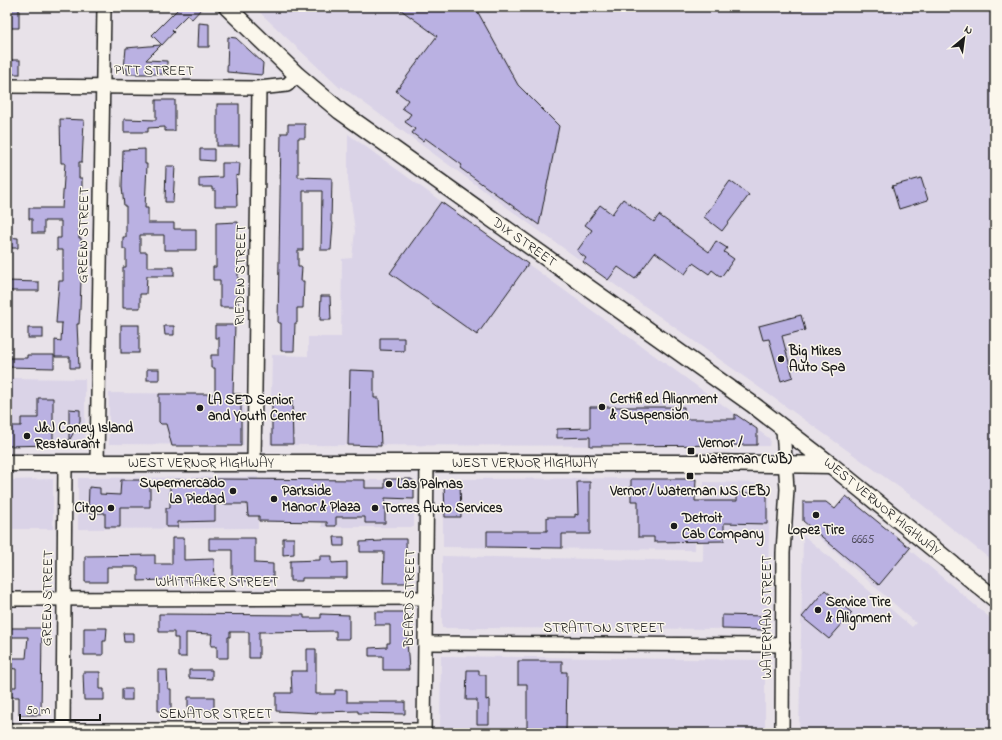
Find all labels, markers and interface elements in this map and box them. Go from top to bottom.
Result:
north arrow [944,18,984,58]
text: N [961,21,975,39]
street label: PITT STREET [114,60,194,82]
street label: GREEN STREET [73,187,95,283]
street label: DIX STREET [487,211,561,272]
street label: RIEDEN STREET [230,224,252,326]
place label: Big Mikes Auto Spa [788,341,846,378]
marker: Big Mikes Auto Spa [776,354,786,364]
place label: Certified Alignment & Suspension [609,389,718,426]
place label: LA SED Senior and Youth Center [208,390,307,427]
marker: Certified Alignment & Suspension [597,402,607,412]
marker: LA SED Senior and Youth Center [195,403,205,413]
place label: J&J Coney Island Restaurant [34,418,133,455]
marker: J&J Coney Island Restaurant [22,431,32,441]
place label: Vernor / Waterman (WB) [698,433,793,470]
marker: Vernor / Waterman (WB) [686,446,696,456]
street label: WEST VERNOR HIGHWAY [819,452,946,561]
street label: WEST VERNOR HIGHWAY [128,453,275,474]
street label: WEST VERNOR HIGHWAY [452,453,599,474]
marker: Vernor / Waterman NS (EB) [685,471,695,481]
place label: Supermercado La Piedad [139,473,225,510]
place label: Las Palmas [397,474,463,495]
marker: Las Palmas [384,479,394,489]
place label: Parkside Manor & Plaza [282,481,361,518]
place label: Vernor / Waterman NS (EB) [609,481,771,502]
marker: Supermercado La Piedad [228,486,238,496]
marker: Parkside Manor & Plaza [269,494,279,504]
place label: Citgo [75,498,103,521]
place label: Torres Auto Services [383,498,503,519]
marker: Citgo [106,503,116,513]
marker: Torres Auto Services [370,503,380,513]
place label: Detroit Cab Company [681,508,764,547]
marker: Lopez Tire [811,510,821,520]
place label: Lopez Tire [788,520,845,541]
marker: Detroit Cab Company [669,521,679,531]
house number: 6665 [852,531,874,549]
street label: BEARD STREET [399,549,421,648]
street label: GREEN STREET [37,550,59,646]
street label: WATERMAN STREET [757,555,778,679]
street label: WHITTAKER STREET [155,572,279,593]
place label: Service Tire & Alignment [825,592,892,631]
marker: Service Tire & Alignment [813,605,823,615]
street label: STRATTON STREET [543,618,665,639]
scale bar [20,696,100,722]
text: 50 m [26,702,50,720]
street label: SENATOR STREET [160,704,272,725]

